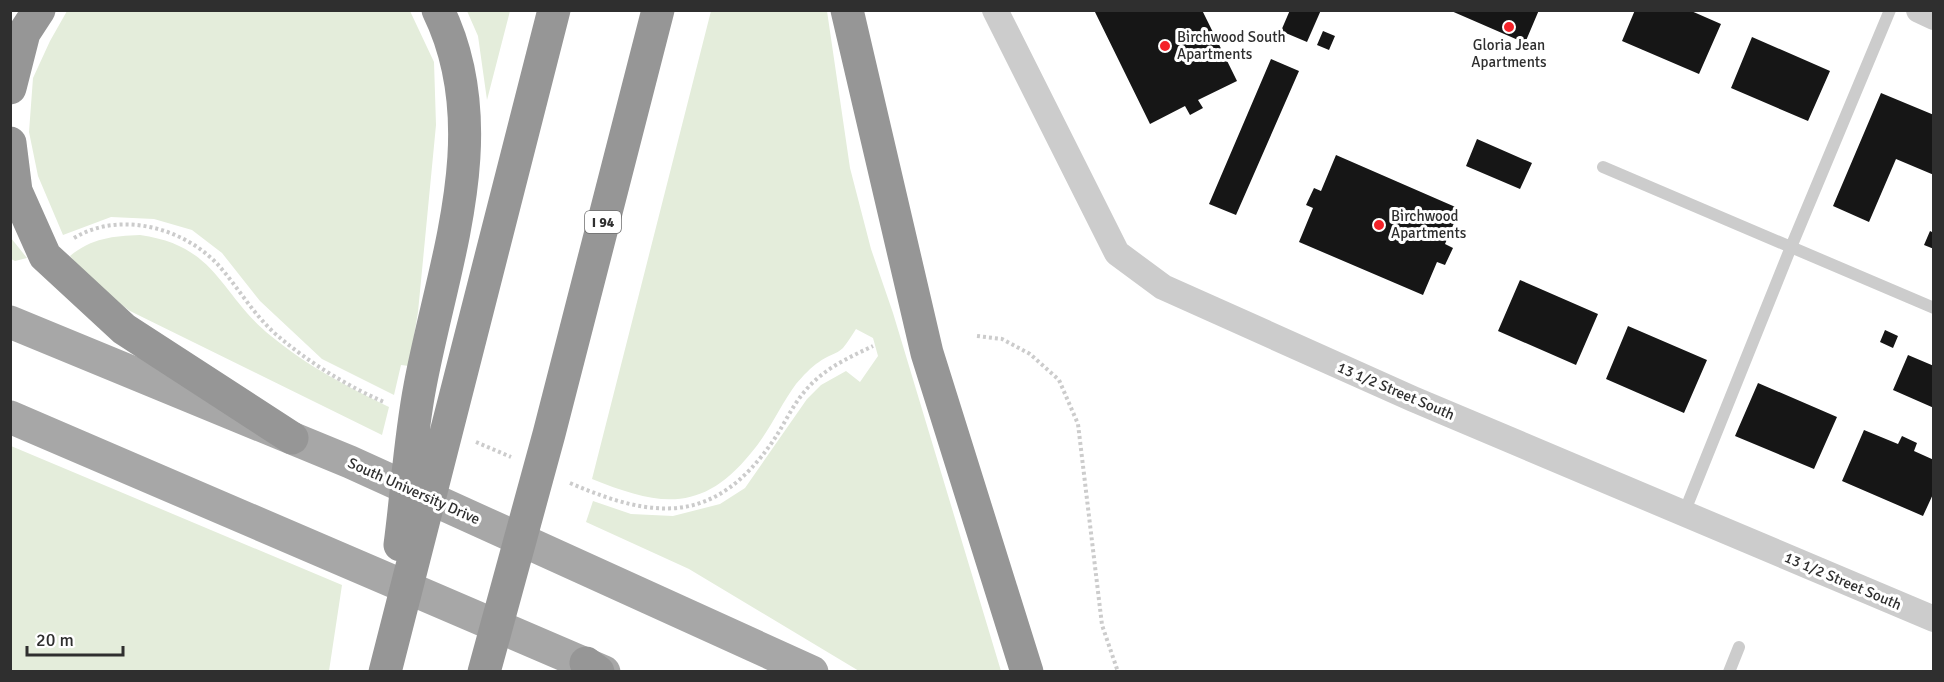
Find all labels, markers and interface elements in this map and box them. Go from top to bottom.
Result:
marker: Gloria Jean Apartments [1502,20,1516,34]
place label: Birchwood South Apartments [1177,28,1286,63]
place label: Gloria Jean Apartments [1471,36,1547,71]
marker: Birchwood South Apartments [1158,39,1172,53]
place label: Birchwood Apartments [1391,207,1467,242]
road number: I 94 [585,211,621,233]
marker: Birchwood Apartments [1372,218,1386,232]
street label: 13 1/2 Street South [1335,358,1457,424]
street label: South University Drive [345,454,483,528]
street label: 13 1/2 Street South [1782,548,1904,614]
scale bar [27,619,123,657]
text: 20 m [36,629,74,651]

